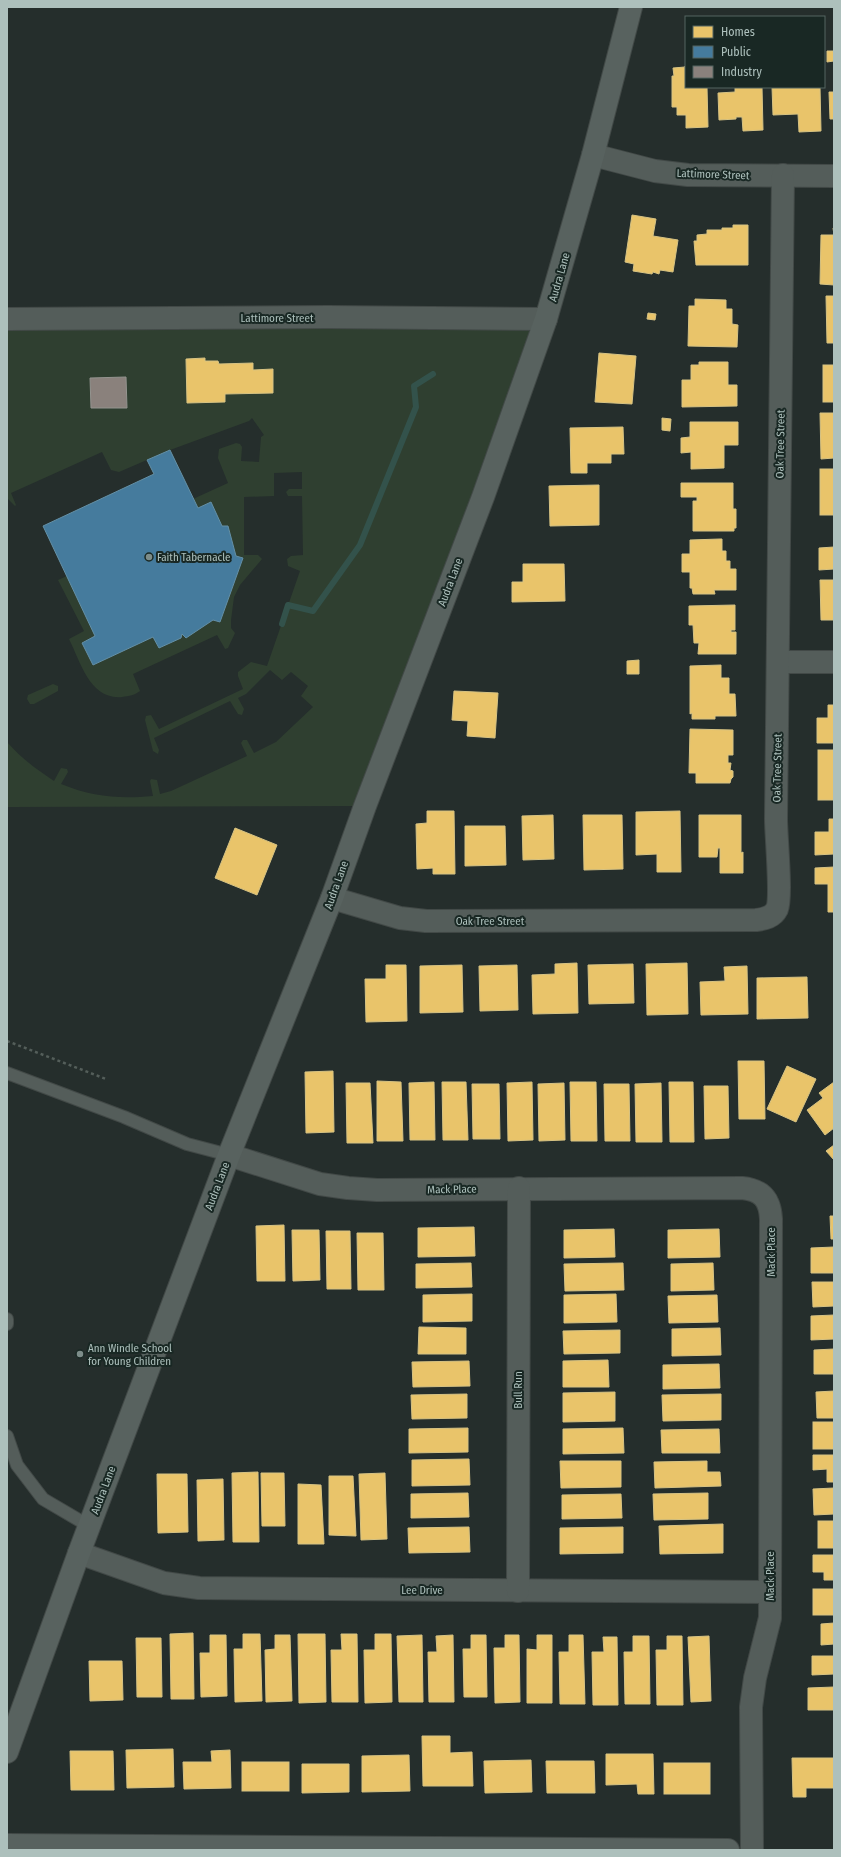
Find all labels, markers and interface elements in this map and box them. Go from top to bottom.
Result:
legend [685,16,825,88]
text: Homes [721,25,755,39]
text: Public [721,45,751,59]
text: Industry [721,65,762,79]
street label: Lattimore Street [676,167,750,182]
street label: Audra Lane [546,251,573,303]
street label: Lattimore Street [241,312,314,325]
street label: Oak Tree Street [773,409,788,478]
place label: Faith Tabernacle [157,551,231,564]
marker: Faith Tabernacle [144,552,154,562]
street label: Audra Lane [435,556,466,608]
street label: Oak Tree Street [770,733,785,802]
street label: Audra Lane [322,859,351,911]
street label: Oak Tree Street [456,915,525,928]
street label: Audra Lane [202,1160,233,1212]
street label: Mack Place [427,1183,477,1196]
street label: Mack Place [765,1227,778,1277]
place label: Ann Windle School for Young Children [88,1342,172,1368]
marker: Ann Windle School for Young Children [75,1349,85,1359]
street label: Bull Run [512,1371,525,1409]
street label: Audra Lane [88,1464,119,1516]
street label: Mack Place [764,1551,777,1601]
street label: Lee Drive [401,1584,443,1597]

